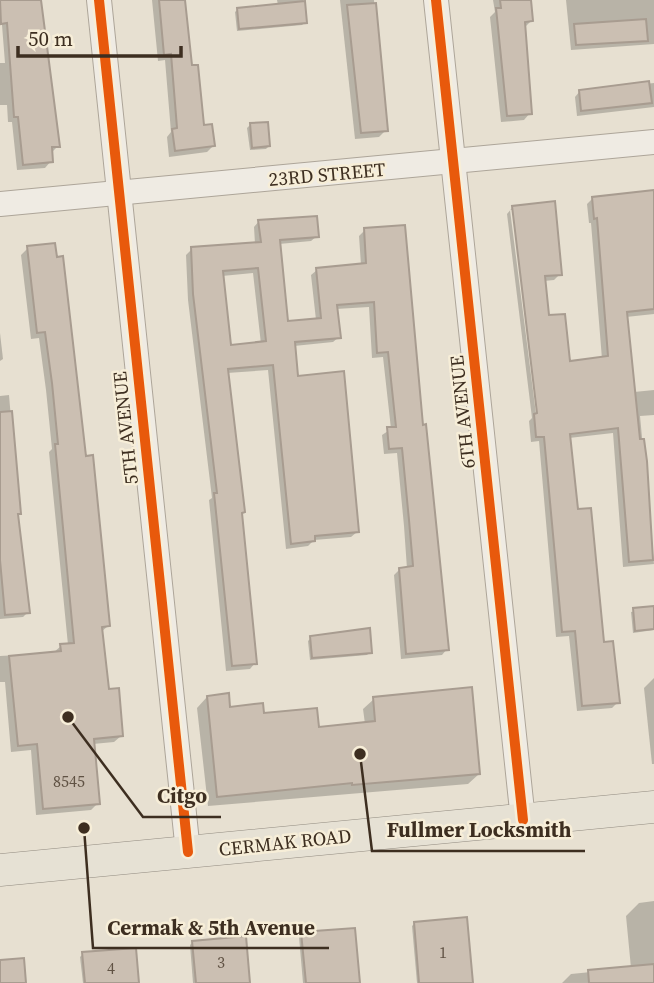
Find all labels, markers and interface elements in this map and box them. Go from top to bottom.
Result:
scale bar [18,14,180,58]
text: 50 m [28,24,73,53]
street label: 23RD STREET [268,156,387,192]
street label: 6TH AVENUE [443,354,481,470]
street label: 5TH AVENUE [106,370,144,486]
house number: 8545 [53,770,85,792]
callout: Citgo [143,775,221,817]
text: Citgo [157,781,207,810]
callout: Fullmer Locksmith [372,809,585,851]
text: Fullmer Locksmith [387,815,571,844]
street label: CERMAK ROAD [217,822,353,862]
callout: Cermak & 5th Avenue [93,906,329,948]
text: Cermak & 5th Avenue [107,913,315,942]
house number: 1 [439,941,447,963]
house number: 3 [217,951,225,973]
house number: 4 [107,957,115,979]

